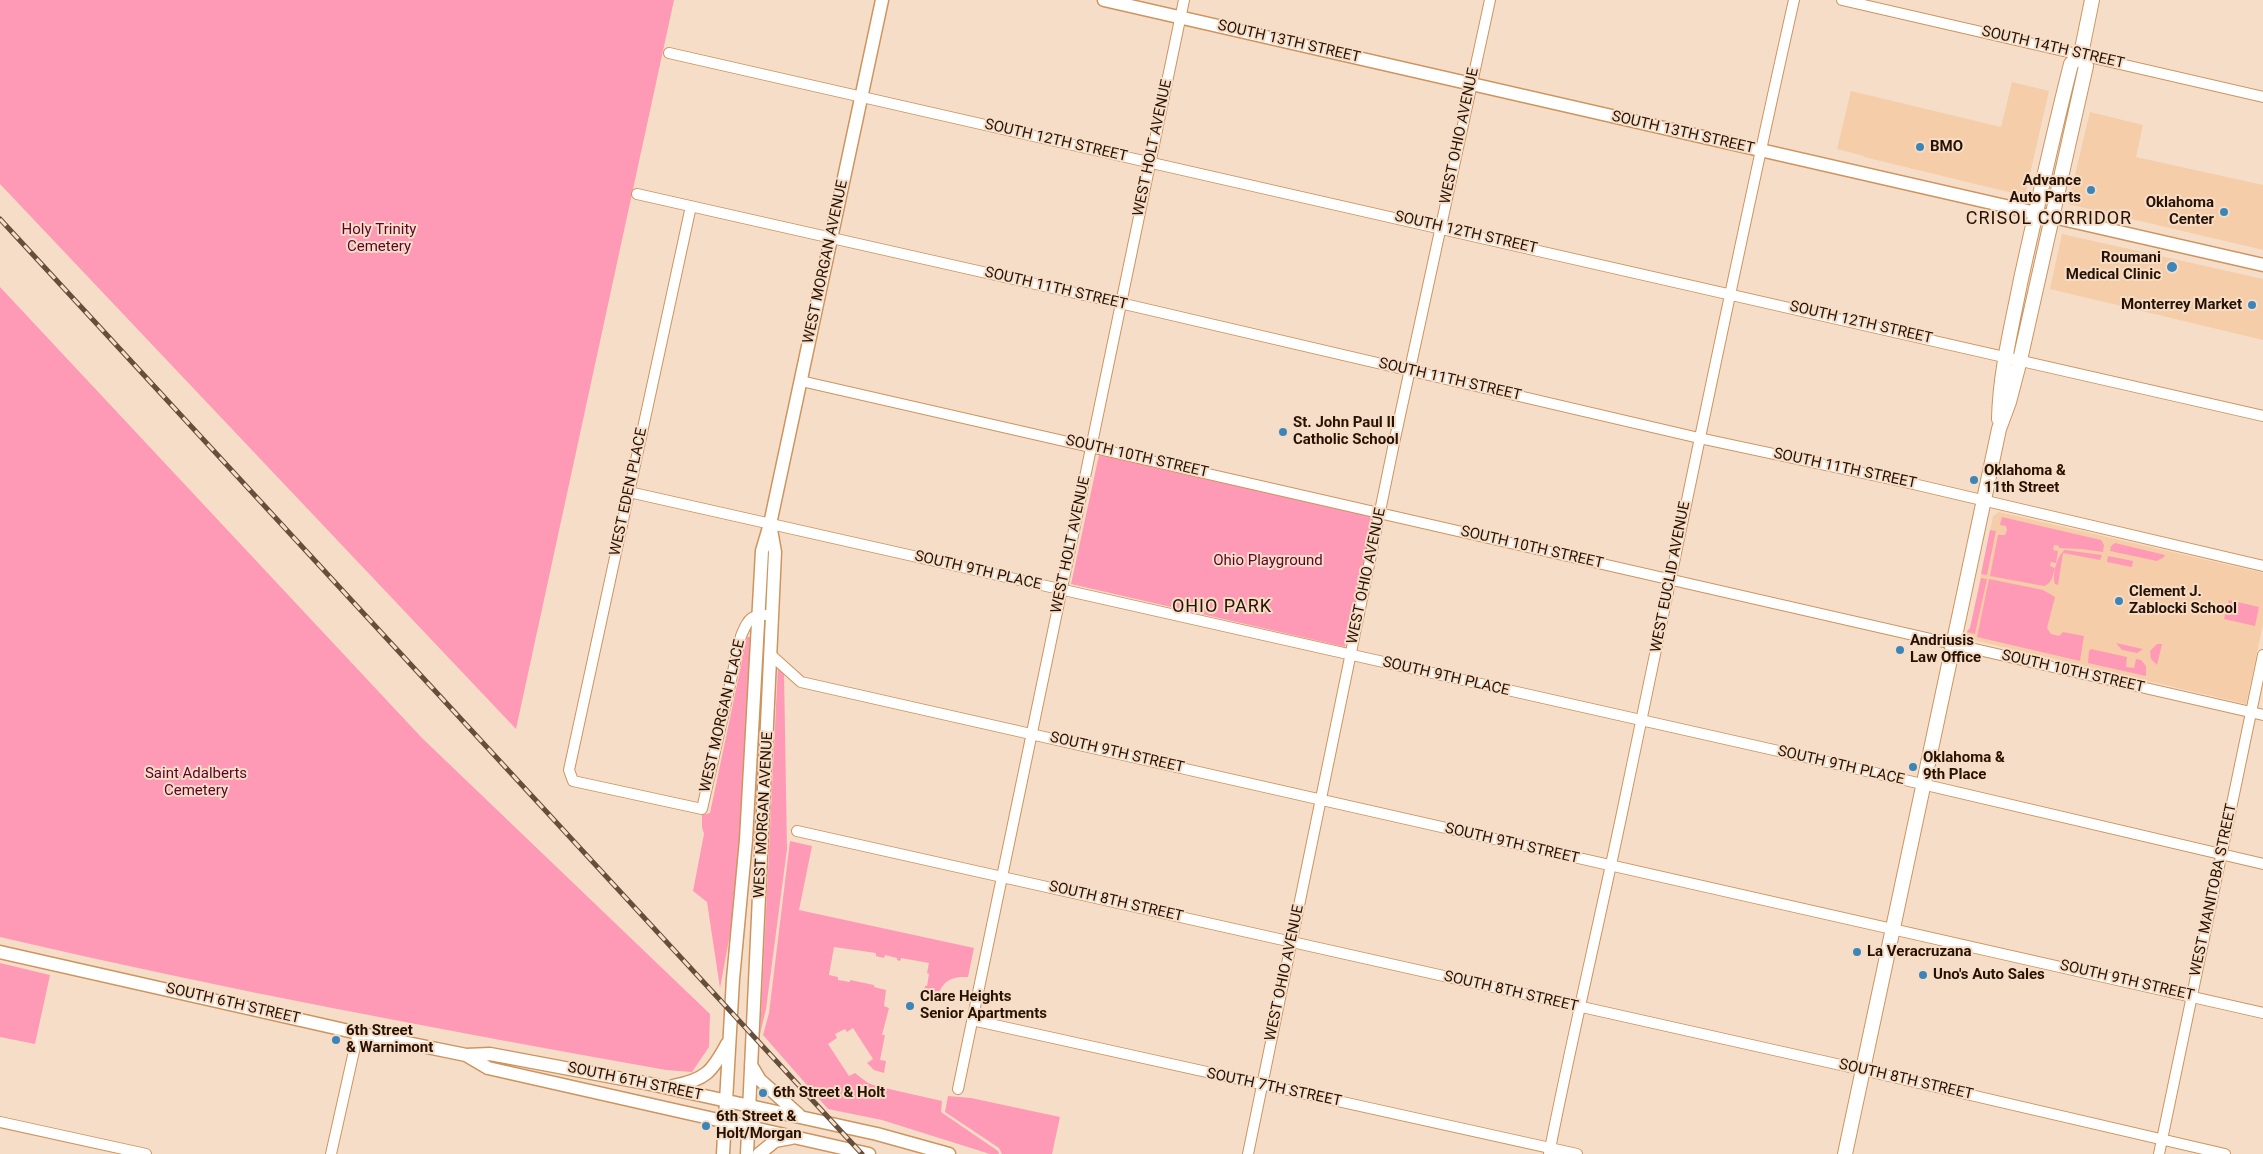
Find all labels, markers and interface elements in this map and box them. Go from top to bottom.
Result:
street label: SOUTH 13TH STREET [1216,17,1362,67]
street label: SOUTH 14TH STREET [1980,23,2126,73]
street label: WEST OHIO AVENUE [1437,66,1483,206]
street label: WEST HOLT AVENUE [1130,78,1176,218]
street label: SOUTH 13TH STREET [1610,108,1756,158]
street label: SOUTH 12TH STREET [983,116,1129,166]
place label: BMO [1930,138,1963,156]
marker: BMO [1914,141,1926,153]
place label: Advance Auto Parts [2009,172,2081,207]
street label: WEST MORGAN AVENUE [800,179,852,345]
marker: Advance Auto Parts [2085,184,2097,196]
place label: Oklahoma Center [2146,194,2214,229]
marker: Oklahoma Center [2218,206,2230,218]
street label: SOUTH 12TH STREET [1393,208,1539,258]
district label: CRISOL CORRIDOR [1964,208,2134,230]
park label: Holy Trinity Cemetery [342,221,416,256]
place label: Roumani Medical Clinic [2066,249,2161,284]
marker: Roumani Medical Clinic [2165,260,2179,274]
street label: SOUTH 11TH STREET [983,264,1129,314]
place label: Monterrey Market [2121,296,2242,314]
street label: SOUTH 12TH STREET [1788,298,1934,348]
marker: Monterrey Market [2246,299,2258,311]
street label: SOUTH 11TH STREET [1377,355,1523,405]
place label: St. John Paul II Catholic School [1293,414,1399,449]
street label: WEST EDEN PLACE [607,426,651,558]
marker: St. John Paul II Catholic School [1277,426,1289,438]
street label: SOUTH 10TH STREET [1064,432,1210,482]
street label: SOUTH 11TH STREET [1772,445,1918,493]
place label: Oklahoma & 11th Street [1984,462,2066,497]
marker: Oklahoma & 11th Street [1968,474,1980,486]
street label: WEST HOLT AVENUE [1048,475,1094,615]
street label: WEST EUCLID AVENUE [1648,500,1694,654]
street label: WEST OHIO AVENUE [1344,506,1390,646]
street label: SOUTH 10TH STREET [1459,523,1605,573]
street label: SOUTH 9TH PLACE [913,548,1043,594]
park label: Ohio Playground [1213,552,1323,570]
place label: Clement J. Zablocki School [2129,583,2237,618]
marker: Clement J. Zablocki School [2113,595,2125,607]
district label: OHIO PARK [1171,596,1273,618]
place label: Andriusis Law Office [1910,632,1981,667]
street label: WEST MORGAN PLACE [697,638,749,794]
marker: Andriusis Law Office [1894,644,1906,656]
street label: SOUTH 10TH STREET [2000,647,2146,697]
street label: SOUTH 9TH PLACE [1381,654,1511,700]
street label: SOUTH 9TH STREET [1048,729,1186,777]
street label: WEST MORGAN AVENUE [751,731,777,899]
street label: SOUTH 9TH PLACE [1776,743,1906,789]
place label: Oklahoma & 9th Place [1923,749,2005,784]
marker: Oklahoma & 9th Place [1907,761,1919,773]
park label: Saint Adalberts Cemetery [145,765,247,800]
street label: WEST MANITOBA STREET [2187,802,2241,978]
street label: SOUTH 9TH STREET [1443,820,1581,868]
street label: SOUTH 8TH STREET [1047,878,1185,926]
street label: WEST OHIO AVENUE [1262,903,1308,1043]
place label: La Veracruzana [1867,943,1972,961]
marker: La Veracruzana [1851,946,1863,958]
street label: SOUTH 9TH STREET [2058,957,2196,1005]
place label: Uno's Auto Sales [1933,966,2045,984]
street label: SOUTH 8TH STREET [1442,968,1580,1016]
marker: Uno's Auto Sales [1917,969,1929,981]
street label: SOUTH 6TH STREET [164,980,302,1028]
place label: Clare Heights Senior Apartments [920,988,1047,1023]
marker: Clare Heights Senior Apartments [904,1000,916,1012]
place label: 6th Street & Warnimont [346,1022,433,1057]
marker: 6th Street & Warnimont [330,1034,342,1046]
street label: SOUTH 8TH STREET [1837,1056,1975,1104]
street label: SOUTH 6TH STREET [566,1059,704,1105]
street label: SOUTH 7TH STREET [1205,1065,1343,1111]
place label: 6th Street & Holt [773,1084,885,1102]
marker: 6th Street & Holt [757,1087,769,1099]
place label: 6th Street & Holt/Morgan [716,1108,802,1143]
marker: 6th Street & Holt/Morgan [700,1120,712,1132]

